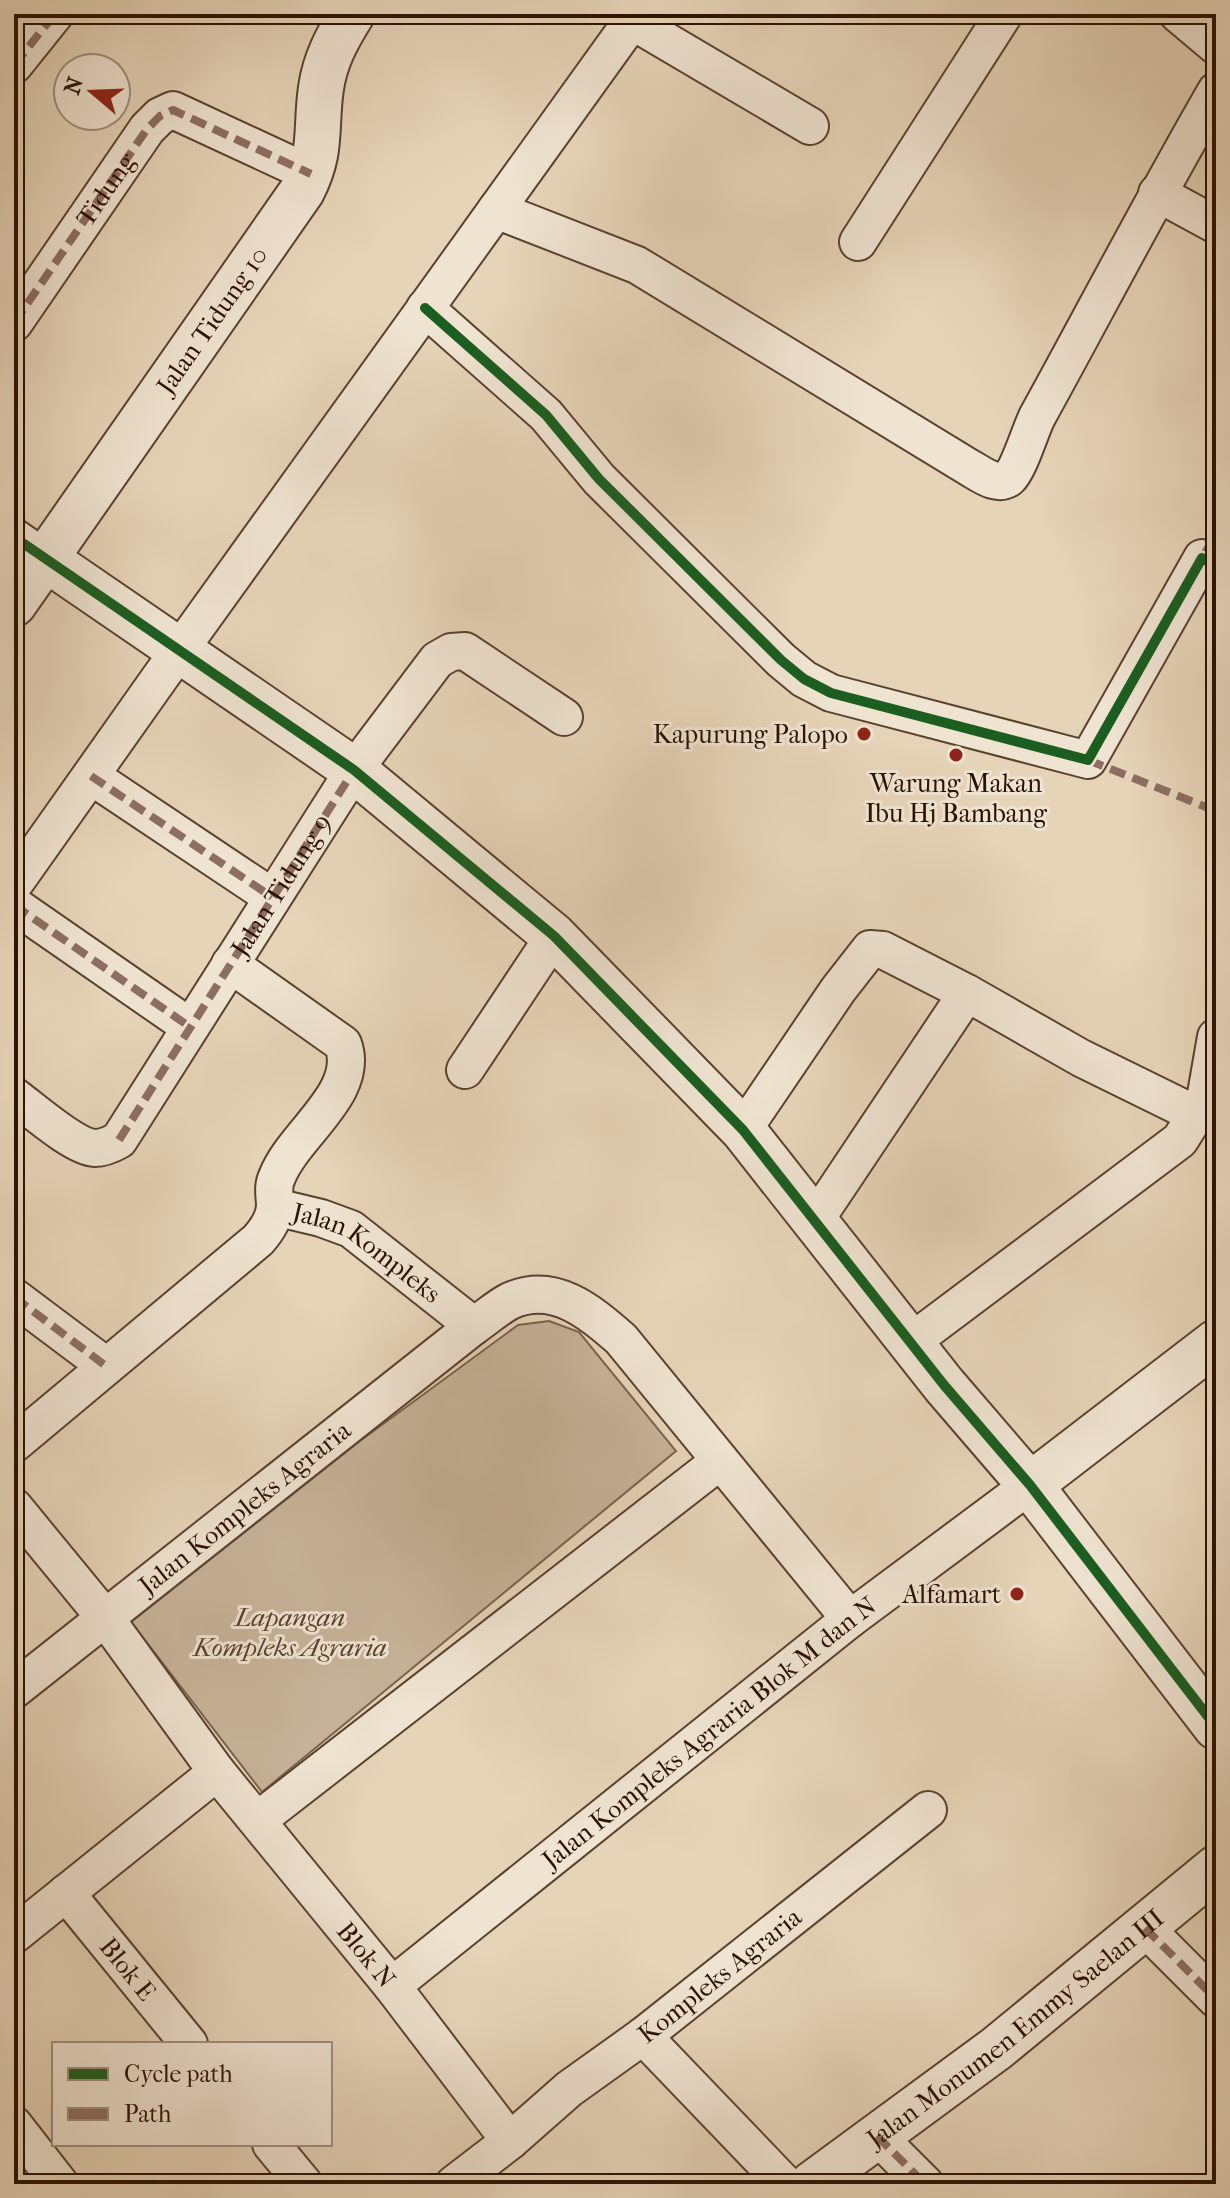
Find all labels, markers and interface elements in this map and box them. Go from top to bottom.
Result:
north arrow [52,52,132,132]
text: N [59,73,89,98]
street label: Tidung [70,146,142,232]
street label: Jalan Tidung 10 [149,241,274,402]
place label: Kapurung Palopo [653,719,848,750]
marker: Kapurung Palopo [855,725,873,743]
marker: Warung Makan Ibu Hj Bambang [947,746,965,764]
place label: Warung Makan Ibu Hj Bambang [865,768,1048,829]
street label: Jalan Tidung 9 [223,808,338,964]
street label: Jalan Kompleks [287,1196,447,1309]
street label: Jalan Kompleks Agraria [131,1414,357,1602]
place label: Alfamart [901,1579,1002,1610]
marker: Alfamart [1008,1585,1026,1603]
street label: Jalan Kompleks Agraria Blok M dan N [534,1589,882,1876]
park label: Lapangan Kompleks Agraria [191,1602,387,1663]
street label: Kompleks Agraria [632,1900,808,2050]
street label: Jalan Monumen Emmy Saelan III [859,1902,1170,2155]
street label: Blok N [330,1916,403,1994]
street label: Blok E [93,1931,163,2007]
legend [52,2042,332,2146]
text: Cycle path [124,2060,233,2088]
text: Path [124,2100,172,2128]

